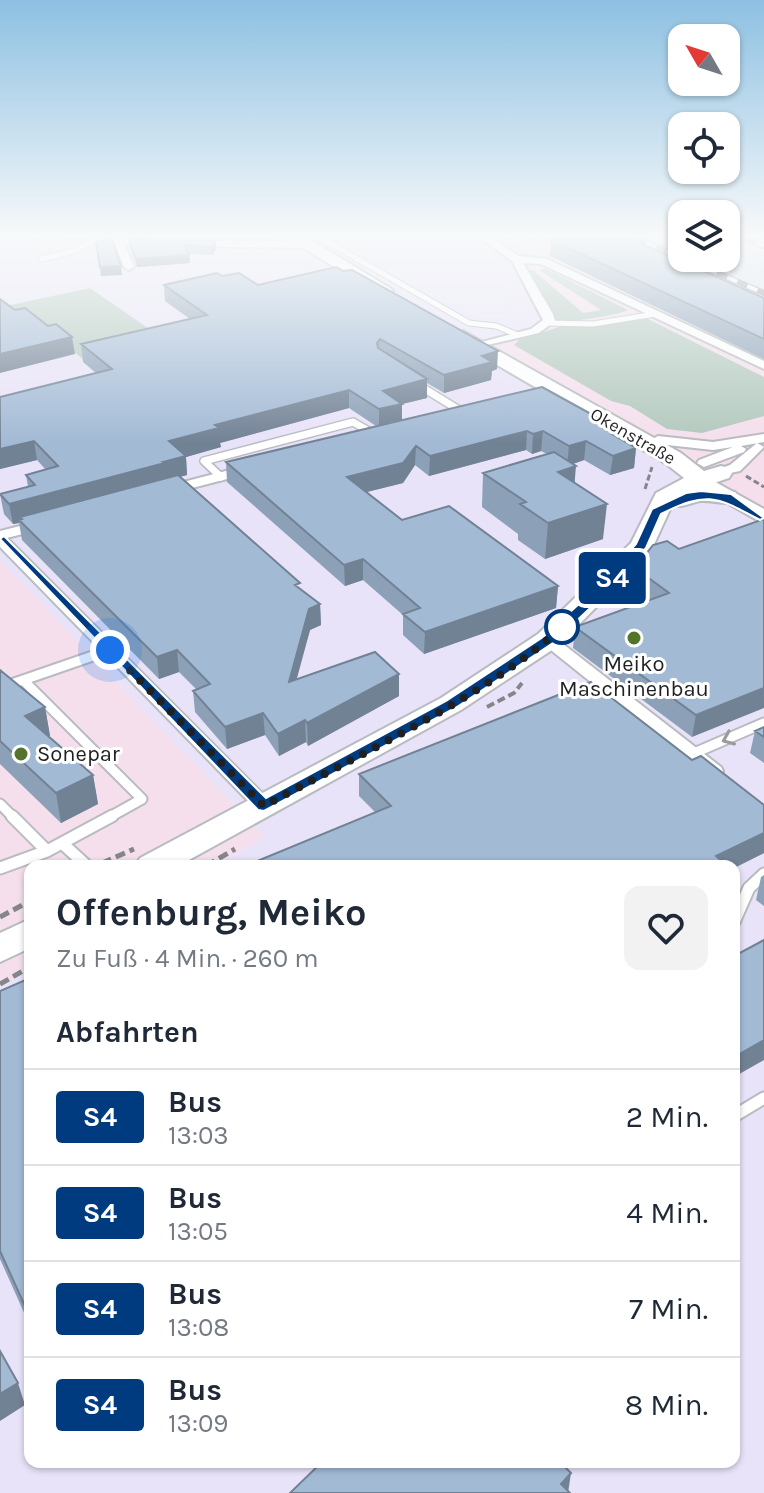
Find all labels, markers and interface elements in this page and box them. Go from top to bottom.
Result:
north arrow [668,24,740,96]
map controls [668,24,740,272]
button: locate [668,112,740,184]
button: layers [668,200,740,272]
street label: Okenstraße [586,403,680,469]
line badge: S4 [576,552,648,604]
text: S4 [595,561,629,594]
unlabelled marker [545,610,579,644]
marker: Meiko Maschinenbau [625,629,643,647]
your location [90,630,130,670]
place label: Meiko Maschinenbau [559,651,709,702]
one-way arrow [722,729,736,745]
place label: Sonepar [37,741,120,767]
marker: Sonepar [12,745,30,763]
button: heart [624,886,708,970]
text: Offenburg, Meiko [56,890,367,935]
text: Zu Fuß · 4 Min. · 260 m [56,943,319,974]
text: Abfahrten [56,1014,199,1050]
text: Bus [168,1084,222,1120]
text: 2 Min. [626,1099,708,1135]
text: S4 [83,1100,117,1133]
text: 13:03 [168,1120,229,1151]
text: Bus [168,1180,222,1216]
text: 4 Min. [626,1195,708,1231]
text: S4 [83,1196,117,1229]
text: 13:05 [168,1216,228,1247]
text: Bus [168,1276,222,1312]
text: 7 Min. [629,1291,708,1327]
text: S4 [83,1292,117,1325]
text: 13:08 [168,1312,229,1343]
text: Bus [168,1372,222,1408]
text: 8 Min. [625,1387,708,1423]
text: S4 [83,1388,117,1421]
text: 13:09 [168,1408,228,1439]

